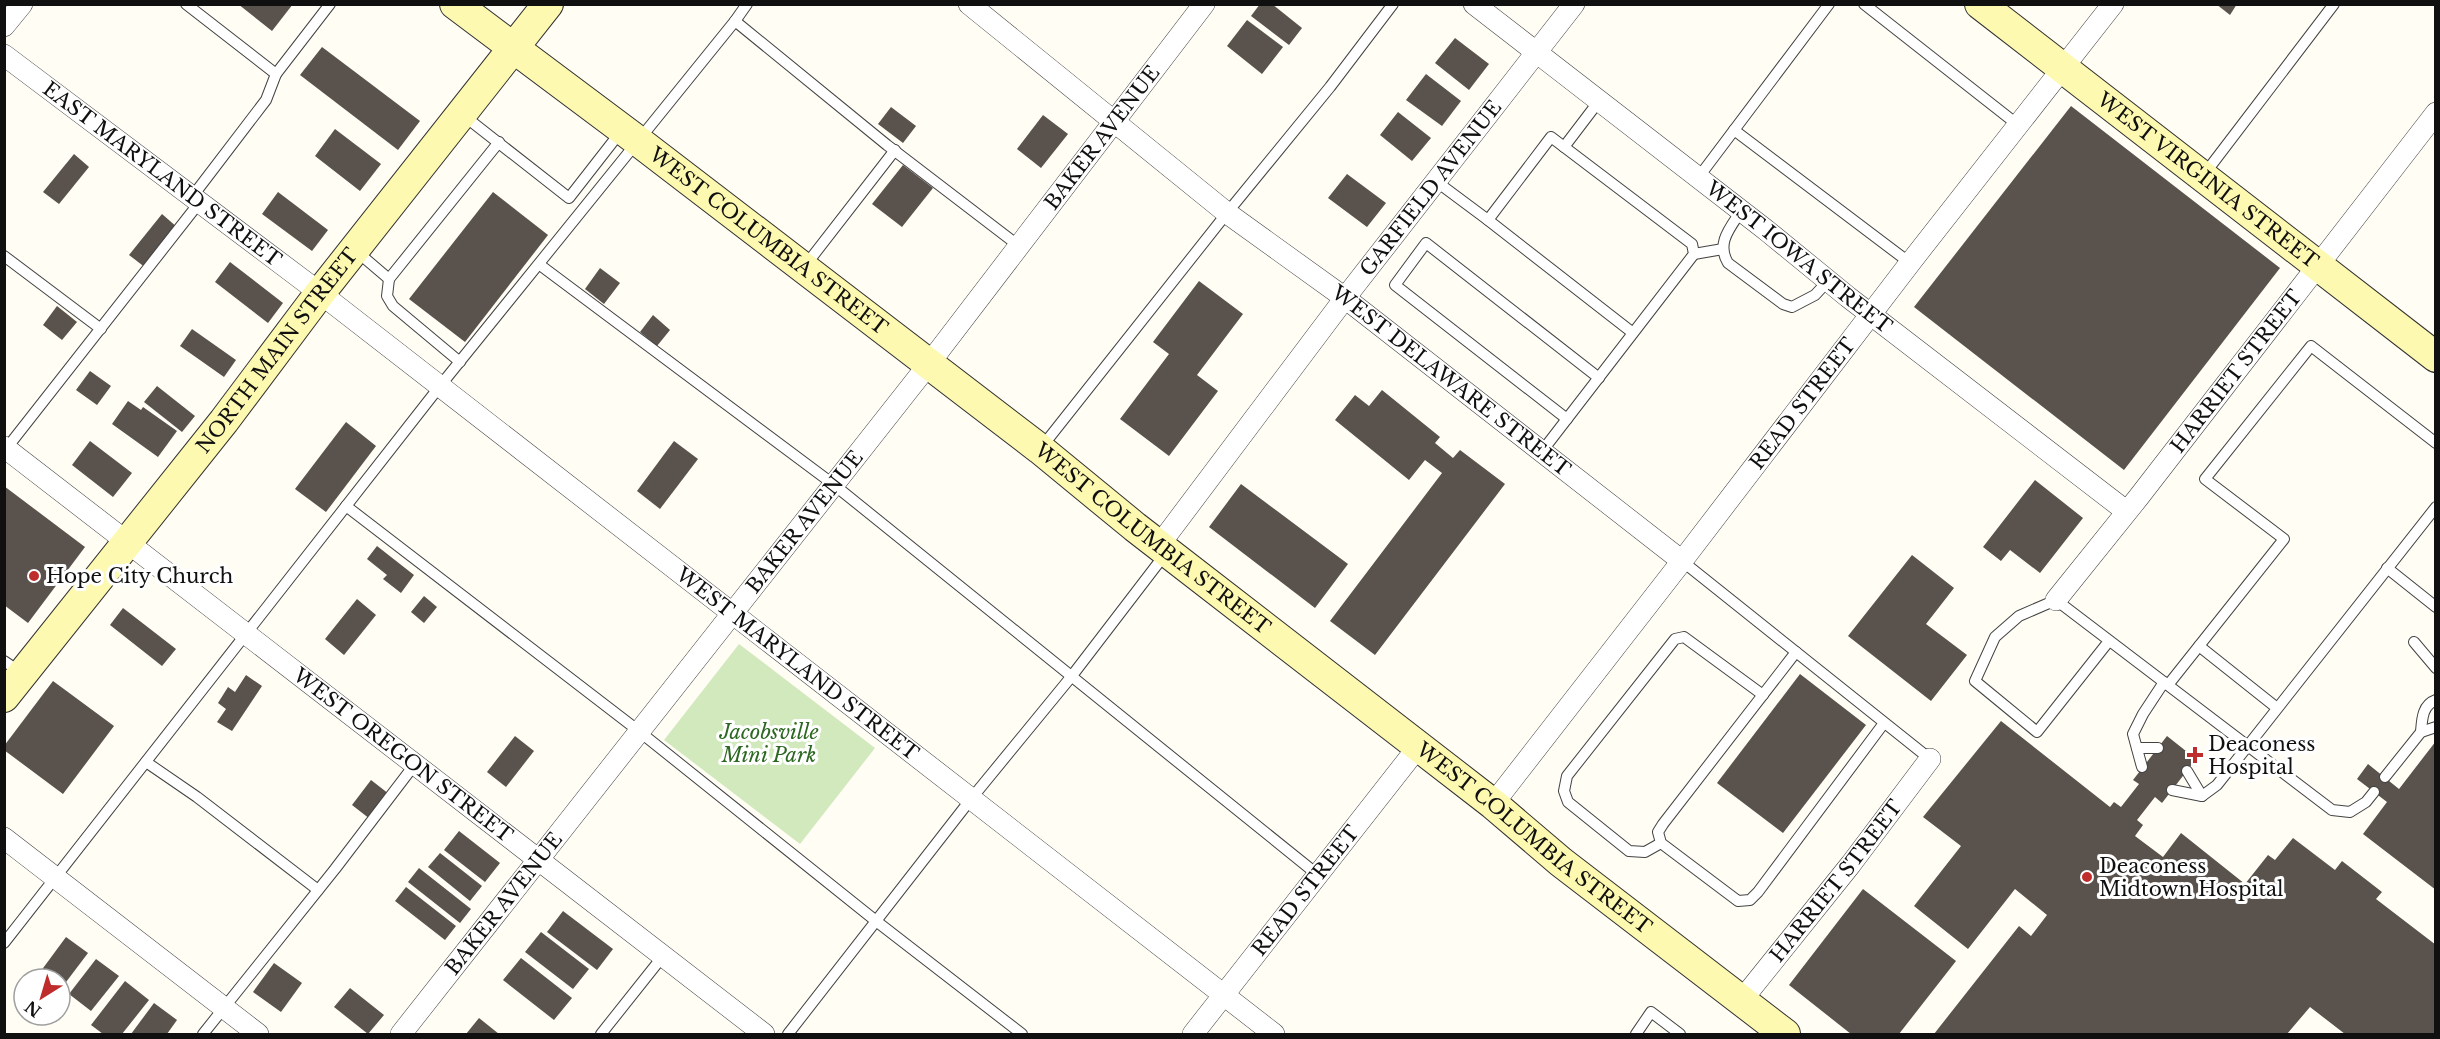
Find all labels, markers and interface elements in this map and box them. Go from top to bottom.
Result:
street label: BAKER AVENUE [1039,61,1165,214]
street label: EAST MARYLAND STREET [38,77,286,272]
street label: WEST VIRGINIA STREET [2092,87,2323,273]
street label: GARFIELD AVENUE [1355,96,1506,281]
street label: WEST COLUMBIA STREET [644,142,892,340]
street label: WEST IOWA STREET [1700,175,1897,338]
street label: NORTH MAIN STREET [191,243,363,458]
street label: WEST DELAWARE STREET [1326,280,1575,481]
street label: HARRIET STREET [2166,285,2306,458]
street label: READ STREET [1745,333,1860,474]
street label: WEST COLUMBIA STREET [1029,437,1275,639]
street label: BAKER AVENUE [741,446,868,598]
street label: WEST MARYLAND STREET [671,562,923,765]
place label: Hope City Church [46,564,233,588]
marker: Hope City Church [27,569,41,583]
street label: WEST OREGON STREET [288,662,517,847]
park label: Jacobsville Mini Park [718,720,819,767]
place label: Deaconess Hospital [2208,732,2315,779]
street label: WEST COLUMBIA STREET [1411,737,1656,939]
marker: Deaconess Hospital [2186,746,2204,764]
street label: HARRIET STREET [1765,795,1907,967]
street label: READ STREET [1247,821,1364,961]
street label: BAKER AVENUE [440,828,567,980]
place label: Deaconess Midtown Hospital [2099,854,2284,901]
marker: Deaconess Midtown Hospital [2080,870,2094,884]
north arrow [12,967,72,1027]
text: N [21,996,45,1021]

